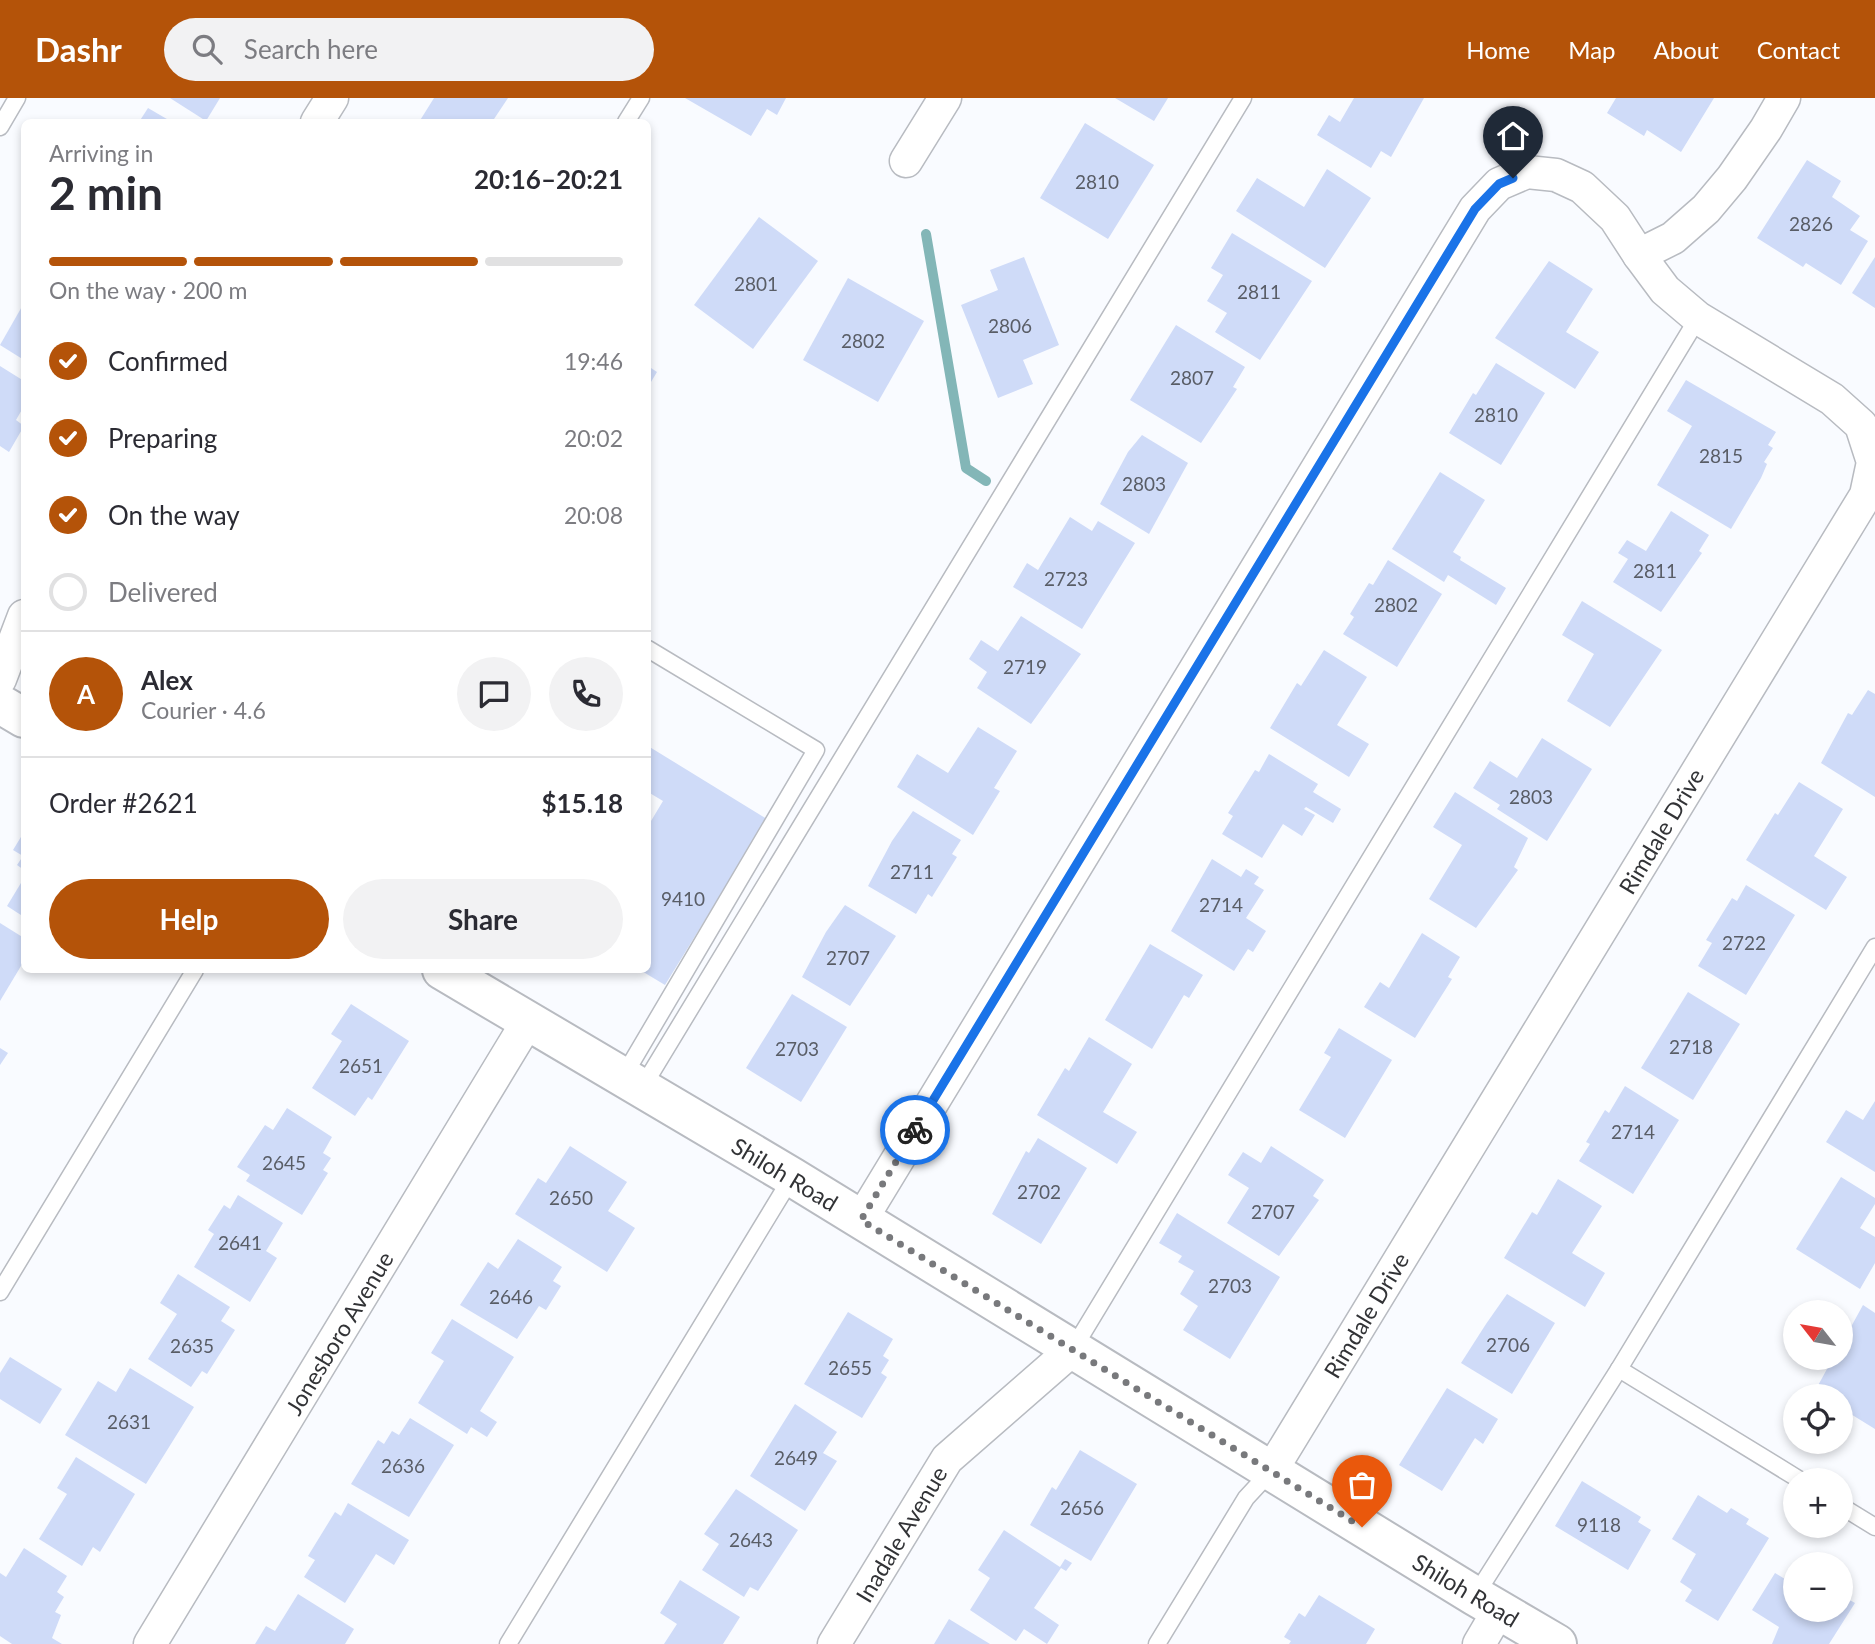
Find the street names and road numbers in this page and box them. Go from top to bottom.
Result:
street label: Rimdale Drive [1613,763,1709,899]
street label: Shiloh Road [727,1131,843,1217]
street label: Jonesboro Avenue [279,1246,399,1420]
street label: Rimdale Drive [1318,1247,1414,1383]
street label: Inadale Avenue [849,1461,953,1607]
street label: Shiloh Road [1408,1547,1524,1633]

